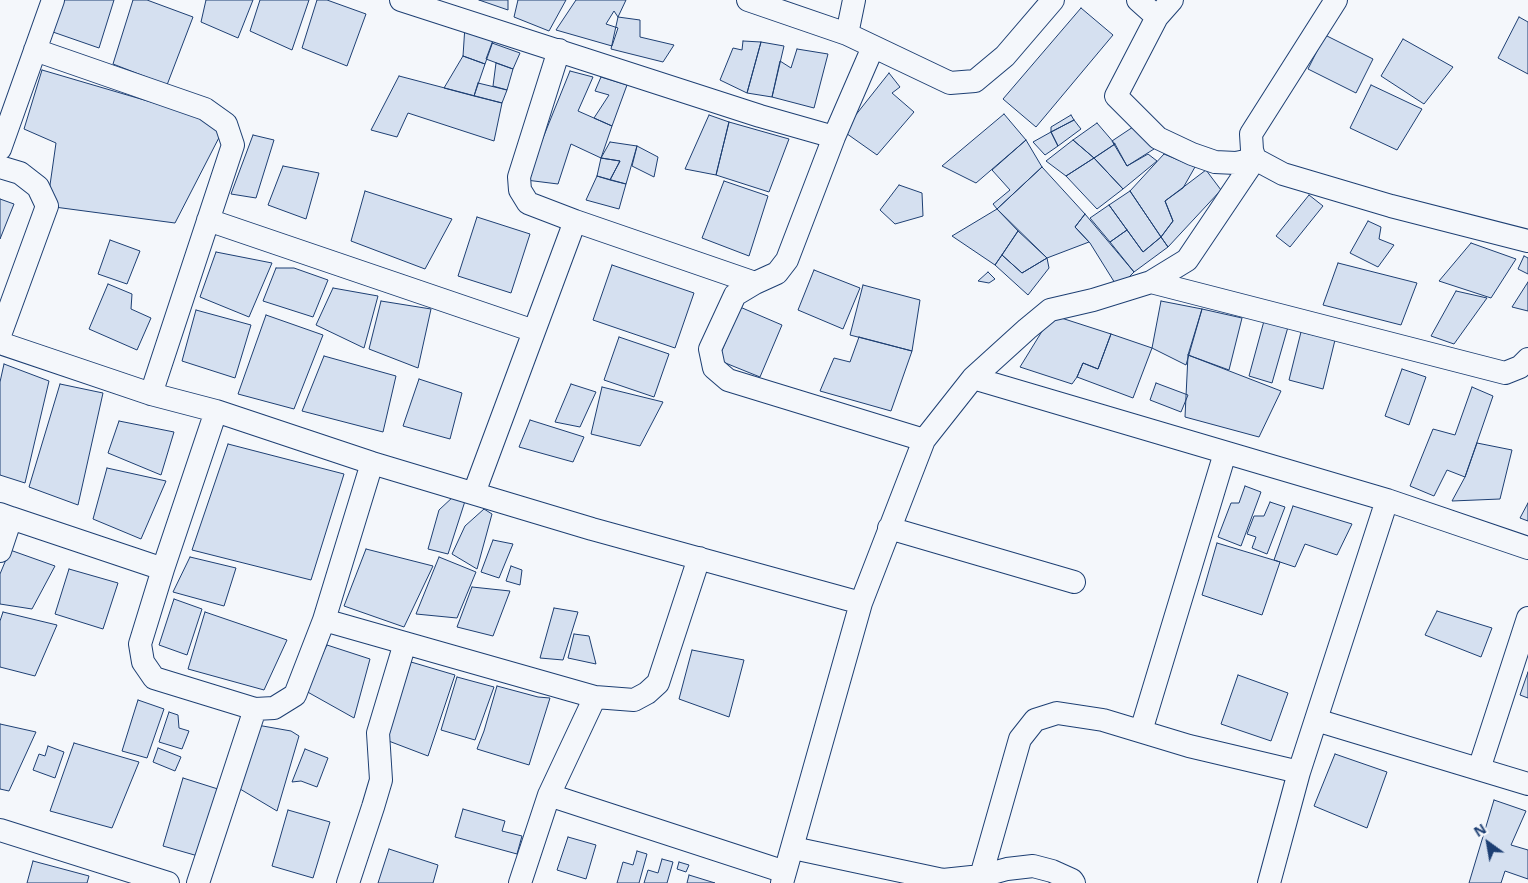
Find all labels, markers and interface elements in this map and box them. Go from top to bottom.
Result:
north arrow [1463,818,1513,868]
text: N [1470,819,1490,841]

